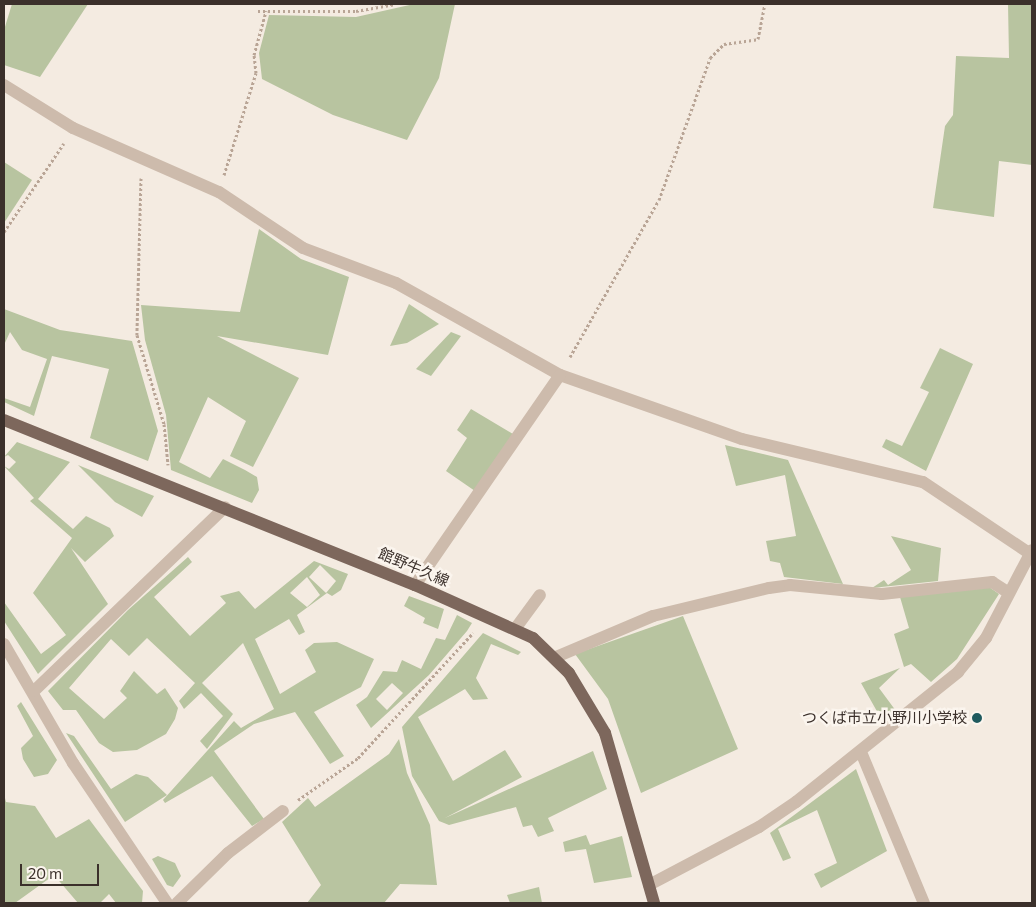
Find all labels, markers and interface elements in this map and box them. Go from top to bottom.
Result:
street label: 館野牛久線 [376,544,452,590]
place label: つくば市立小野川小学校 [802,709,967,727]
marker: つくば市立小野川小学校 [971,712,983,724]
scale bar [22,854,101,886]
text: 20 m [28,864,62,882]

